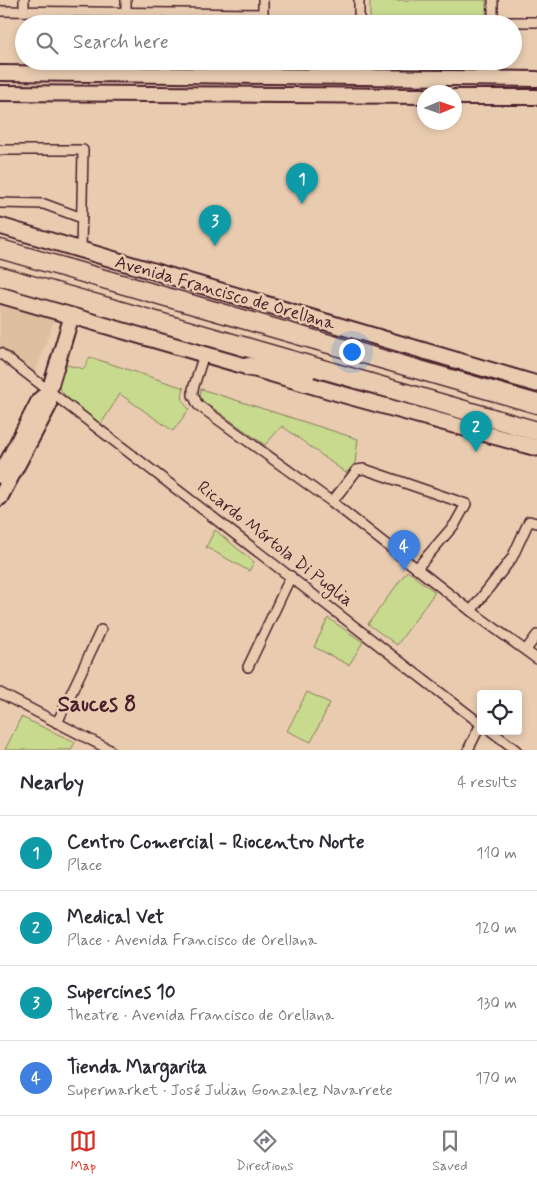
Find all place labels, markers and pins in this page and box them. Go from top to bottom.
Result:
pin: 1 [286,163,318,204]
pin: 3 [199,205,231,246]
pin: 2 [460,411,492,452]
pin: 4 [388,530,420,571]

